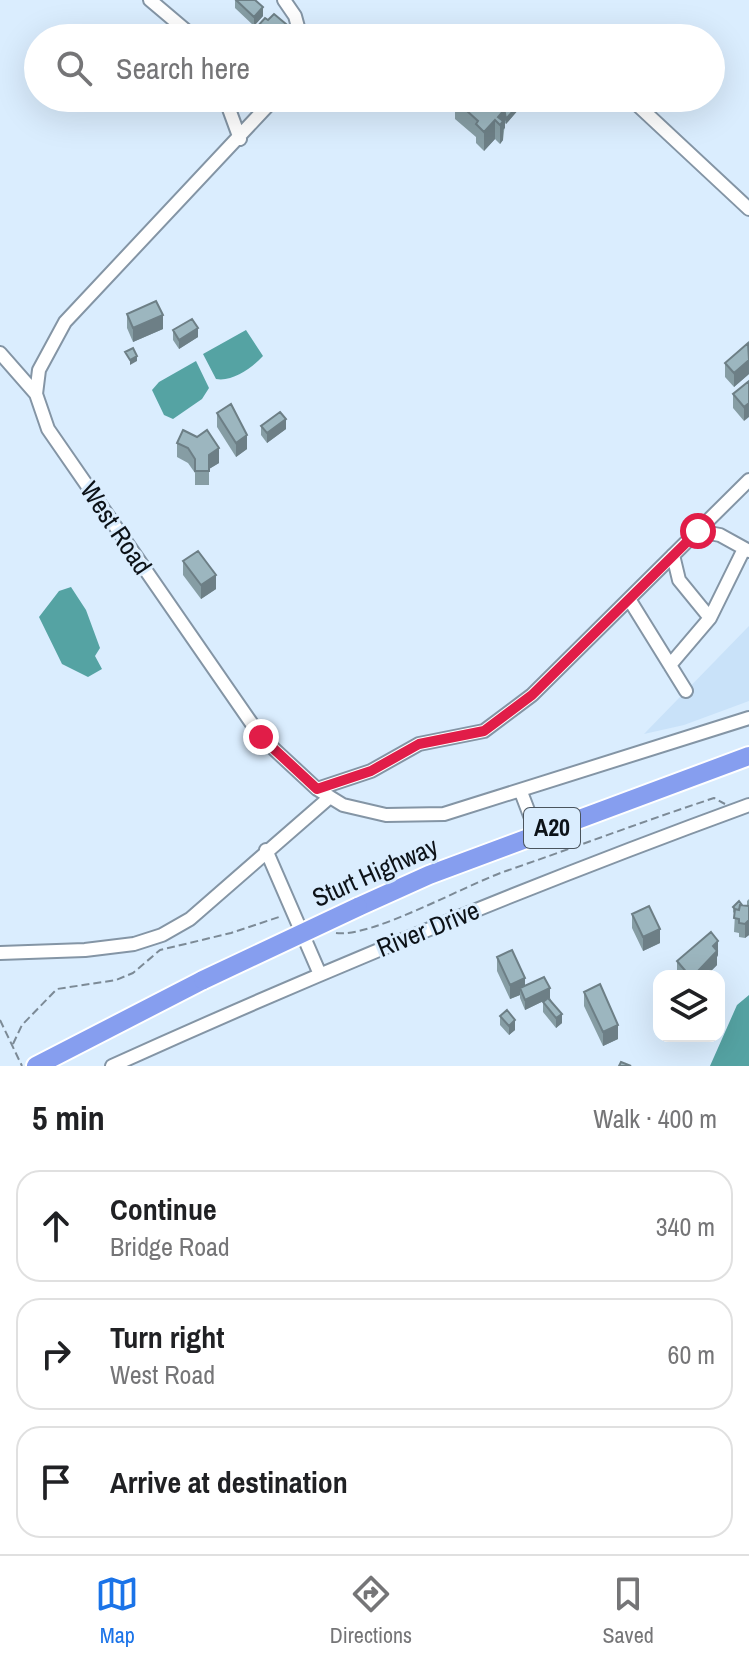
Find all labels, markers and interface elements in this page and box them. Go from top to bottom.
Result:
search box [24,24,725,112]
icon: search [52,46,96,90]
text: Search here [116,48,250,88]
street label: West Road [73,474,160,581]
route start [680,513,716,549]
route end [243,719,279,755]
road number: A20 [524,808,580,848]
street label: Sturt Highway [307,828,443,915]
street label: River Drive [371,892,484,965]
map controls [653,970,725,1042]
button: layers [653,970,725,1042]
text: 5 min [32,1095,105,1141]
text: Walk · 400 m [593,1101,717,1136]
text: Continue [110,1189,217,1229]
icon: ahead [34,1204,78,1248]
text: 340 m [656,1209,715,1244]
text: Bridge Road [110,1229,230,1264]
text: Turn right [110,1317,224,1357]
icon: right [34,1332,78,1376]
text: 60 m [668,1337,715,1372]
text: West Road [110,1357,215,1392]
icon: arrive [34,1460,78,1504]
text: Arrive at destination [110,1462,348,1502]
tab: Map [95,1572,139,1650]
tab: Directions [330,1572,412,1650]
tab: Saved [603,1572,654,1650]

